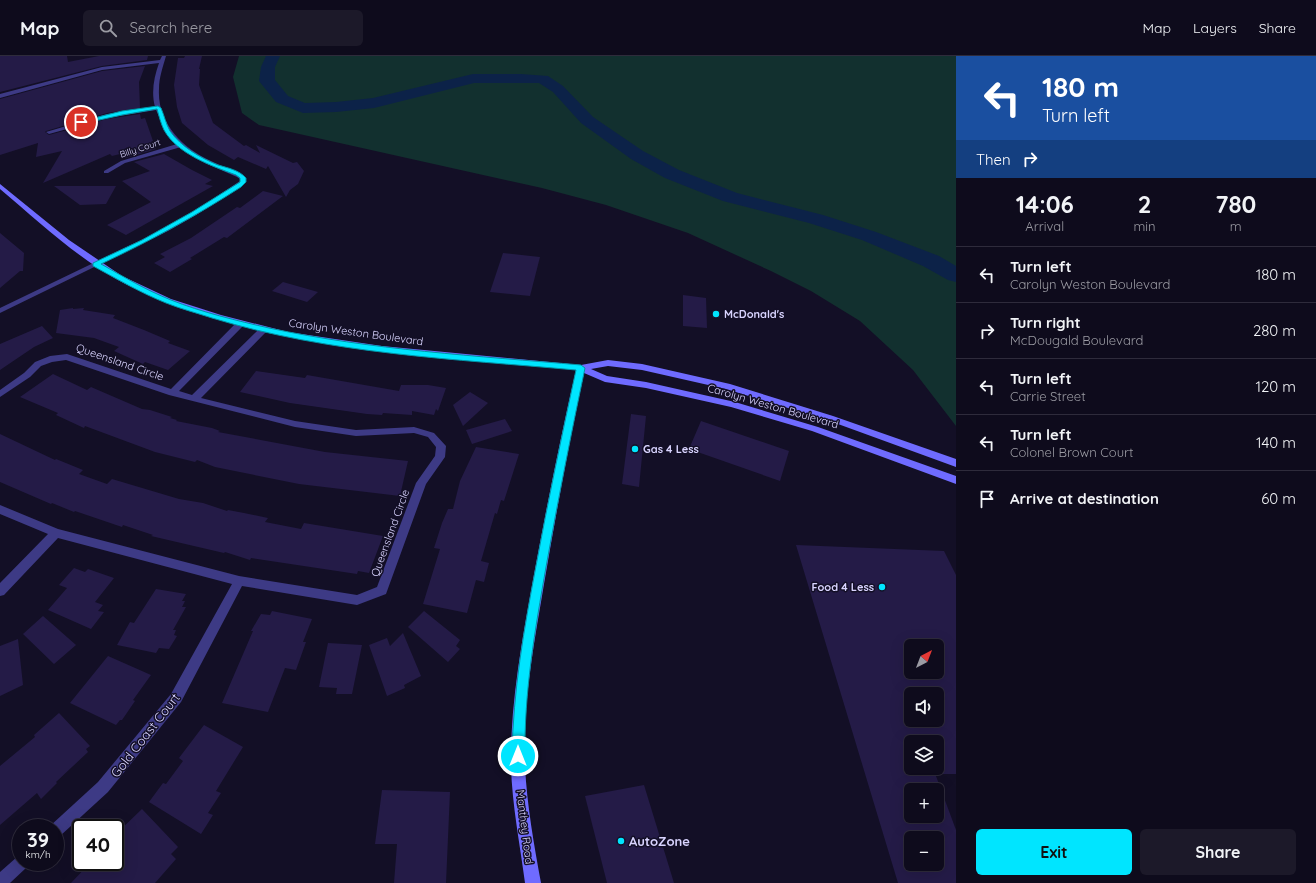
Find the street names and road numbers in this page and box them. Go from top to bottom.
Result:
street label: Billy Court [118,136,162,160]
street label: Carolyn Weston Boulevard [288,316,424,348]
street label: Queensland Circle [74,340,166,384]
street label: Carolyn Weston Boulevard [706,381,840,431]
street label: Queensland Circle [368,487,412,579]
street label: Gold Coast Court [107,690,183,780]
street label: Manthey Road [513,789,537,865]

